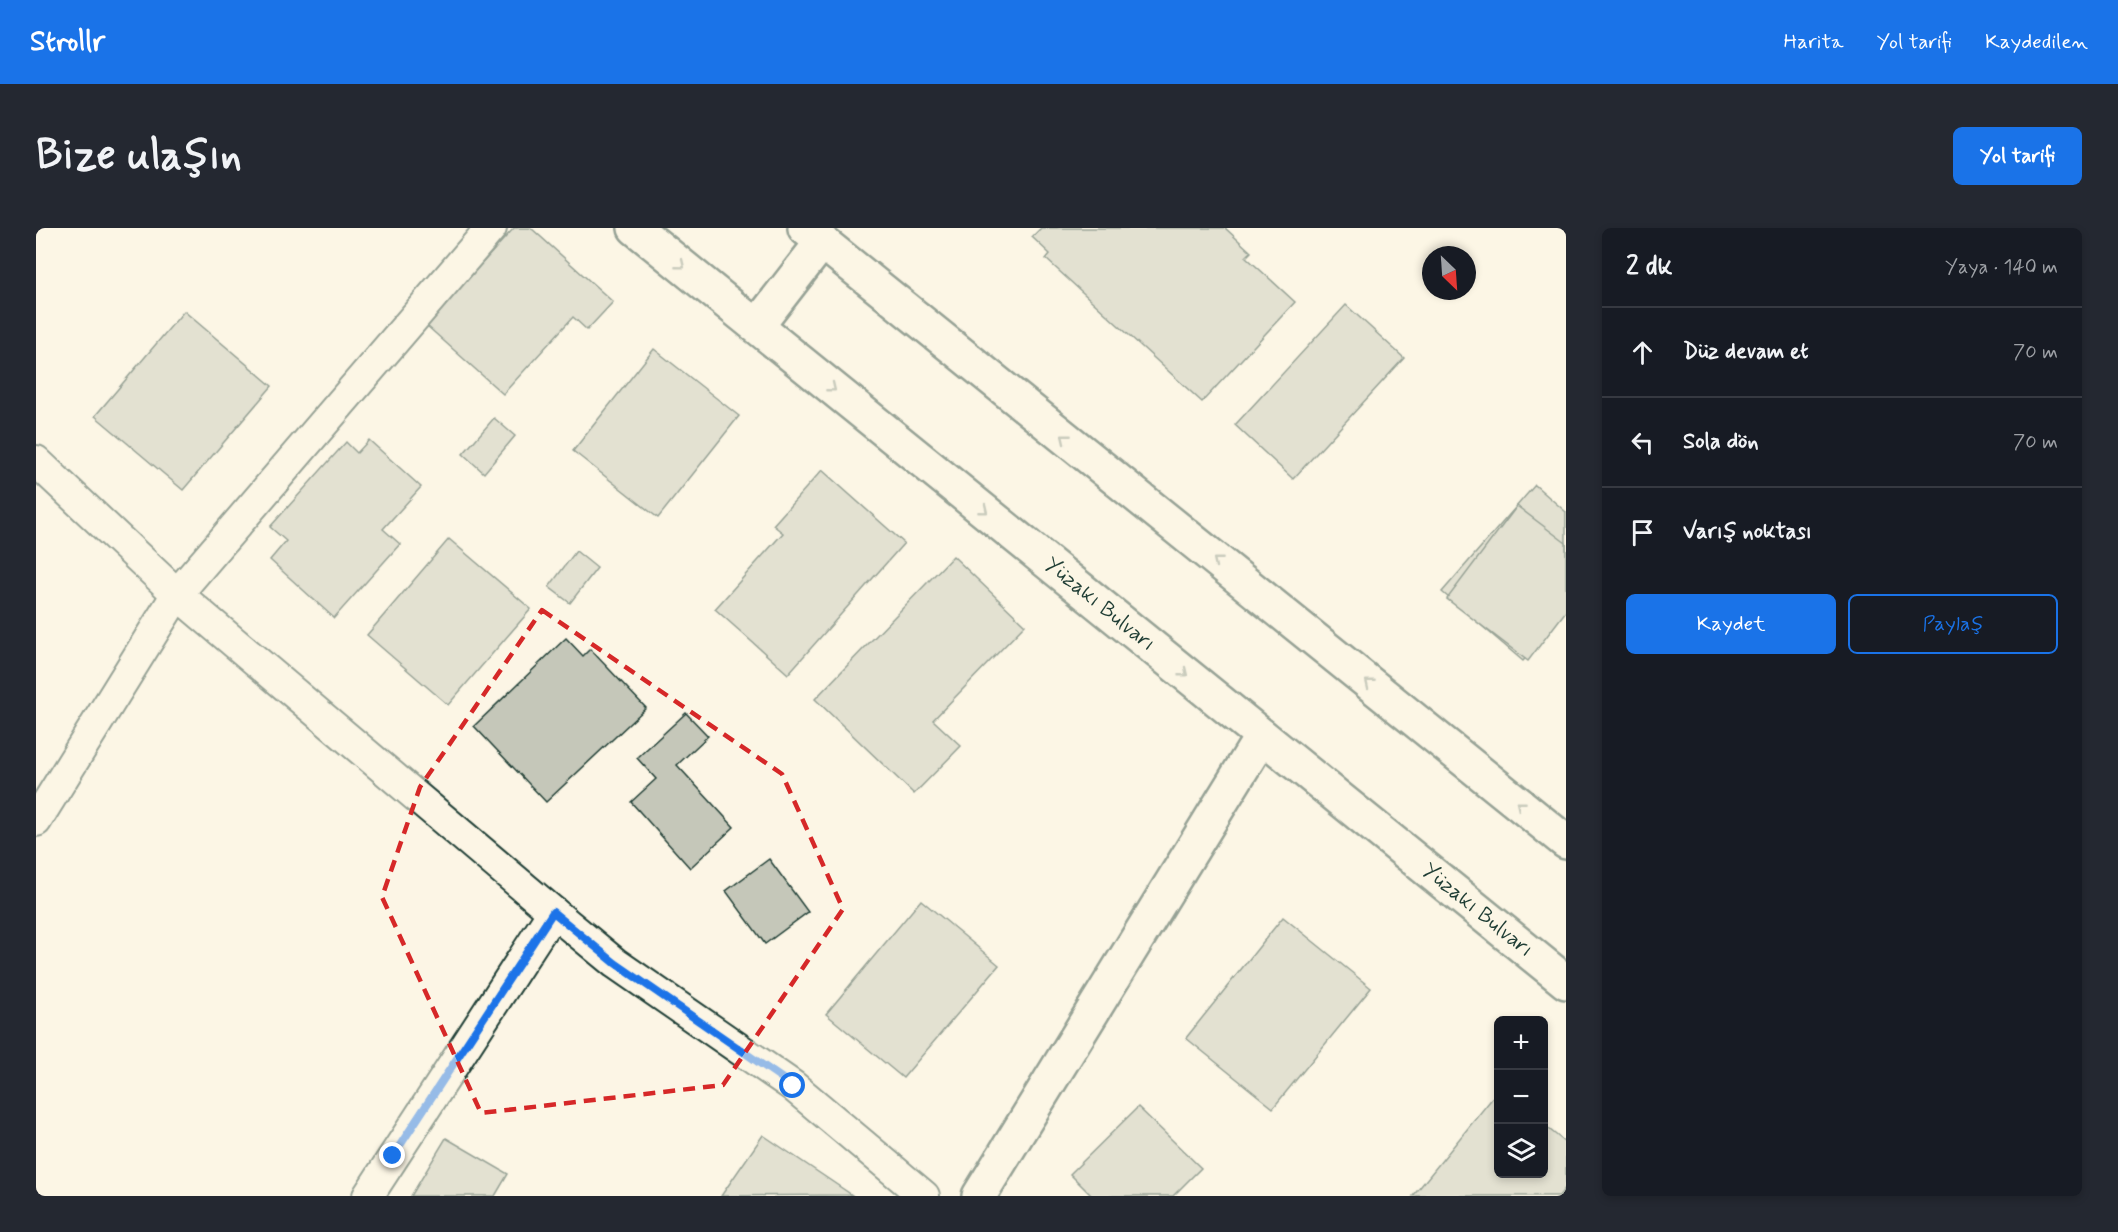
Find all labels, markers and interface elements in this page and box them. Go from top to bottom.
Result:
text: Strollr [30,24,105,61]
text: Harita [1783,28,1844,56]
text: Yol tarifi [1877,28,1952,56]
text: Kaydedilen [1985,28,2088,56]
button: Yol tarifi [1953,127,2082,185]
text: Bize ulaşın [36,129,242,184]
north arrow [1422,246,1476,300]
text: 2 dk [1626,250,1672,284]
text: Yaya · 140 m [1945,254,2058,281]
one-way arrow [674,257,685,268]
icon: ahead [1626,336,1659,369]
text: Düz devam et [1683,338,1808,366]
text: 70 m [2013,339,2058,366]
one-way arrow [825,380,836,391]
icon: left [1626,426,1659,459]
text: Sola dön [1683,428,1759,456]
text: 70 m [2013,429,2058,456]
one-way arrow [1061,435,1072,446]
one-way arrow [977,503,988,514]
icon: arrive [1626,516,1659,549]
text: Varış noktası [1683,518,1812,546]
street label: Yüzakı Bulvarı [1038,551,1161,658]
one-way arrow [1213,557,1224,568]
button: Kaydet [1626,594,1836,654]
button: Paylaş [1848,594,2058,654]
one-way arrow [1177,665,1188,676]
one-way arrow [1364,679,1375,690]
one-way arrow [1516,802,1527,813]
street label: Yüzakı Bulvarı [1416,857,1539,964]
map controls [1494,1016,1548,1178]
button: + [1494,1016,1548,1070]
button: − [1494,1070,1548,1124]
route start [779,1072,805,1098]
button: layers [1494,1124,1548,1178]
route end [379,1142,405,1168]

